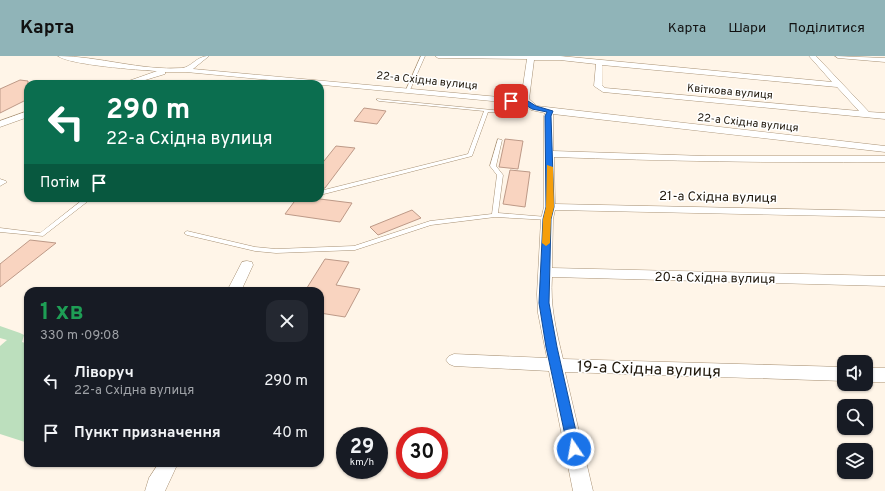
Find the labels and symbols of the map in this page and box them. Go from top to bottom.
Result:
street label: 22-а Східна вулиця [376,69,478,93]
street label: Квіткова вулиця [686,81,773,103]
pin [494,84,528,118]
street label: 22-а Східна вулиця [697,111,799,135]
street label: 21-а Східна вулиця [659,189,777,207]
street label: 20-а Східна вулиця [654,270,775,288]
street label: 19-а Східна вулиця [577,357,721,383]
speed limit sign: 30 [396,427,448,479]
position arrow [553,428,595,470]

